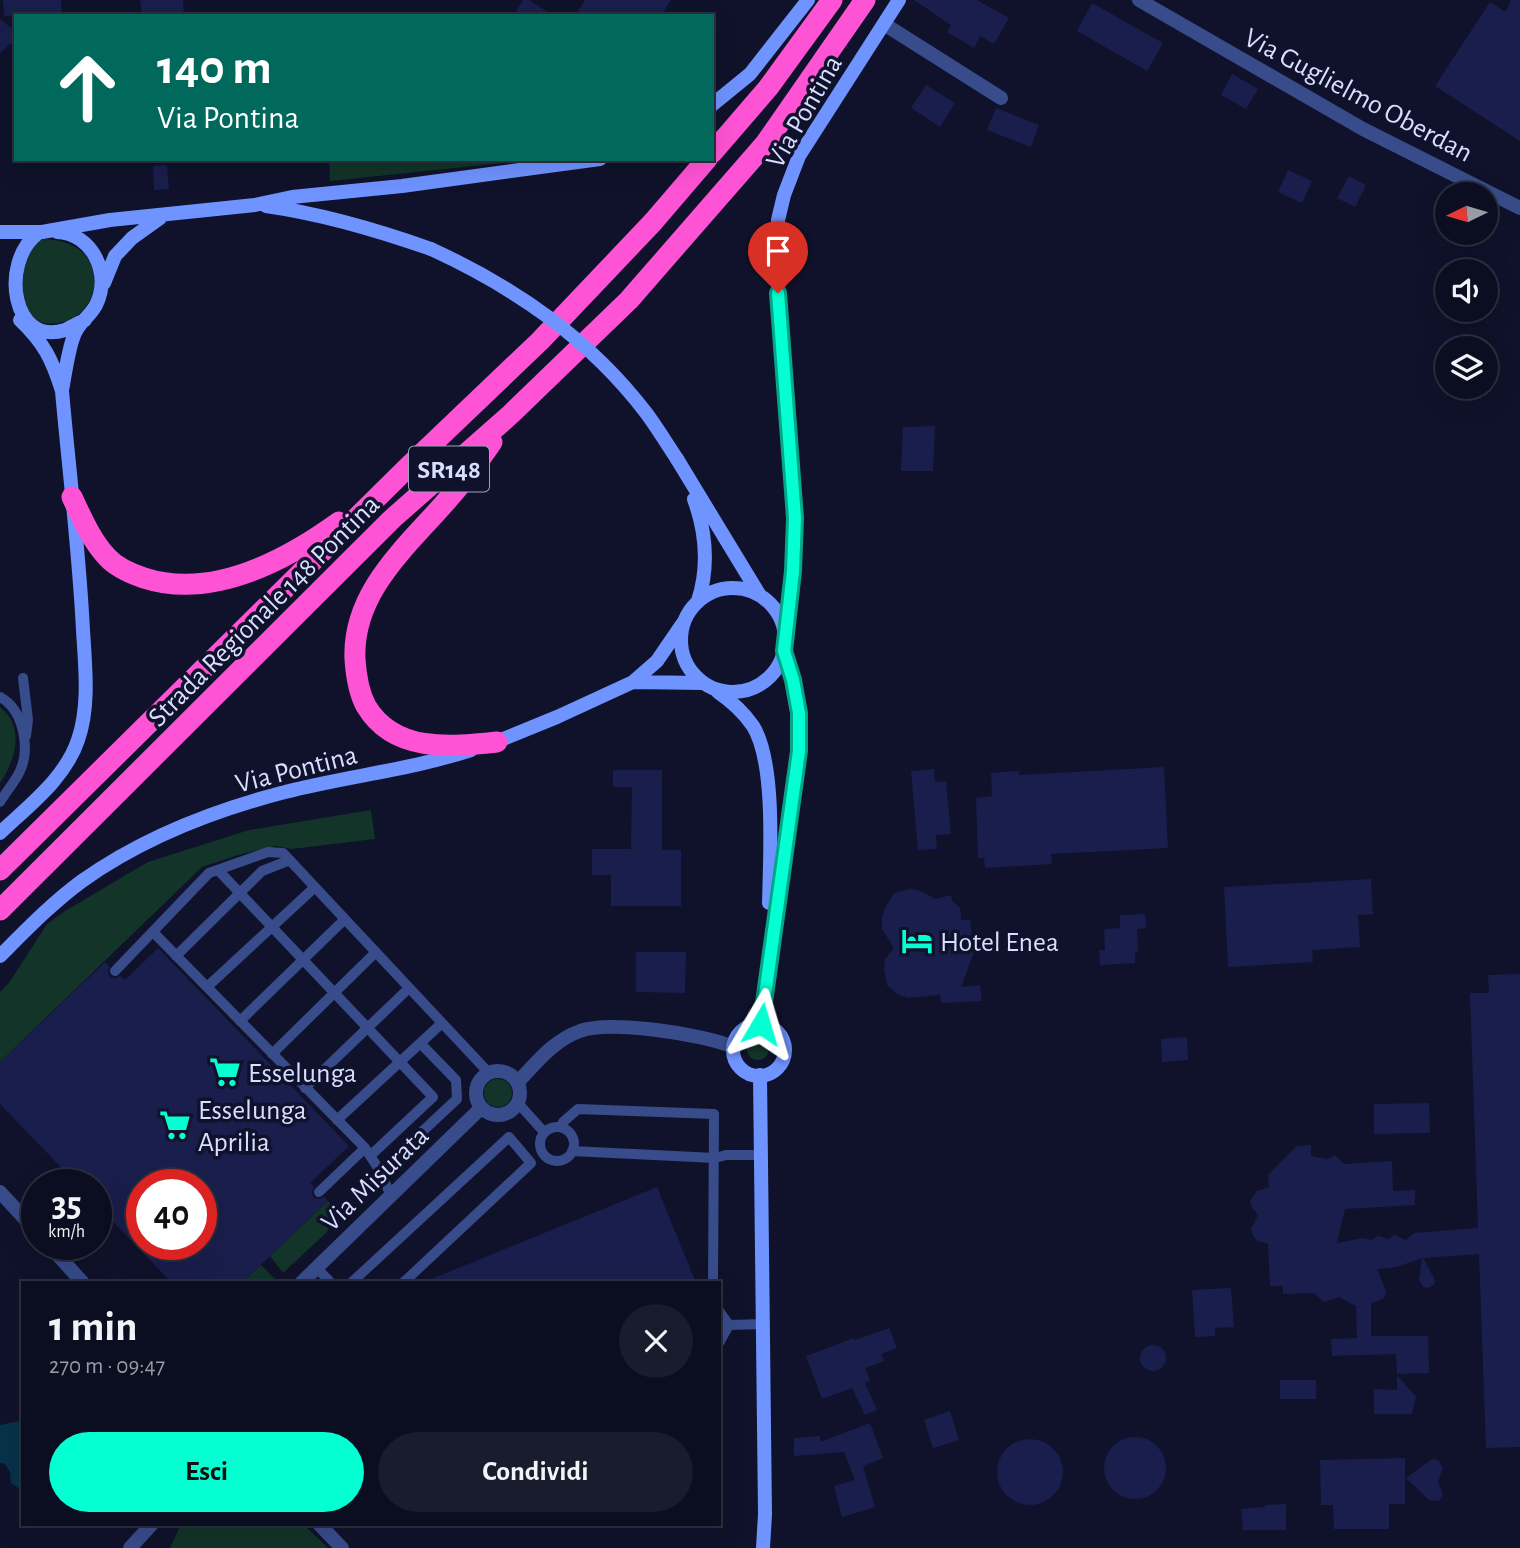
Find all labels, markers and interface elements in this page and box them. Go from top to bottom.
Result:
street label: Via Guglielmo Oberdan [1239,24,1477,168]
icon: ahead [42,42,133,133]
text: 140 m [157,44,272,93]
street label: Via Pontina [761,51,848,173]
text: Via Pontina [157,102,299,134]
north arrow [1435,182,1498,245]
map controls [1435,182,1498,399]
pin [748,221,808,293]
icon: arrive [759,232,797,270]
button: sound [1435,259,1498,322]
button: layers [1435,336,1498,399]
road number: SR148 [409,446,489,491]
street label: Strada Regionale 148 Pontina [143,490,385,732]
street label: Via Pontina [233,741,360,799]
hotel icon: Hotel Enea [900,924,934,958]
place label: Hotel Enea [940,929,1059,957]
position arrow [724,987,798,1061]
supermarket icon: Esselunga [208,1055,242,1089]
place label: Esselunga [248,1060,357,1088]
place label: Esselunga Aprilia [198,1097,307,1157]
supermarket icon: Esselunga Aprilia [158,1108,192,1142]
street label: Via Misurata [316,1122,434,1237]
speed limit sign: 40 [126,1169,217,1260]
text: 35 [51,1188,82,1223]
text: km/h [48,1223,85,1241]
button: close [619,1304,693,1378]
text: 1 min [49,1306,138,1348]
text: 270 m · 09:47 [49,1355,165,1378]
button: Esci [49,1432,364,1512]
button: Condividi [378,1432,693,1512]

